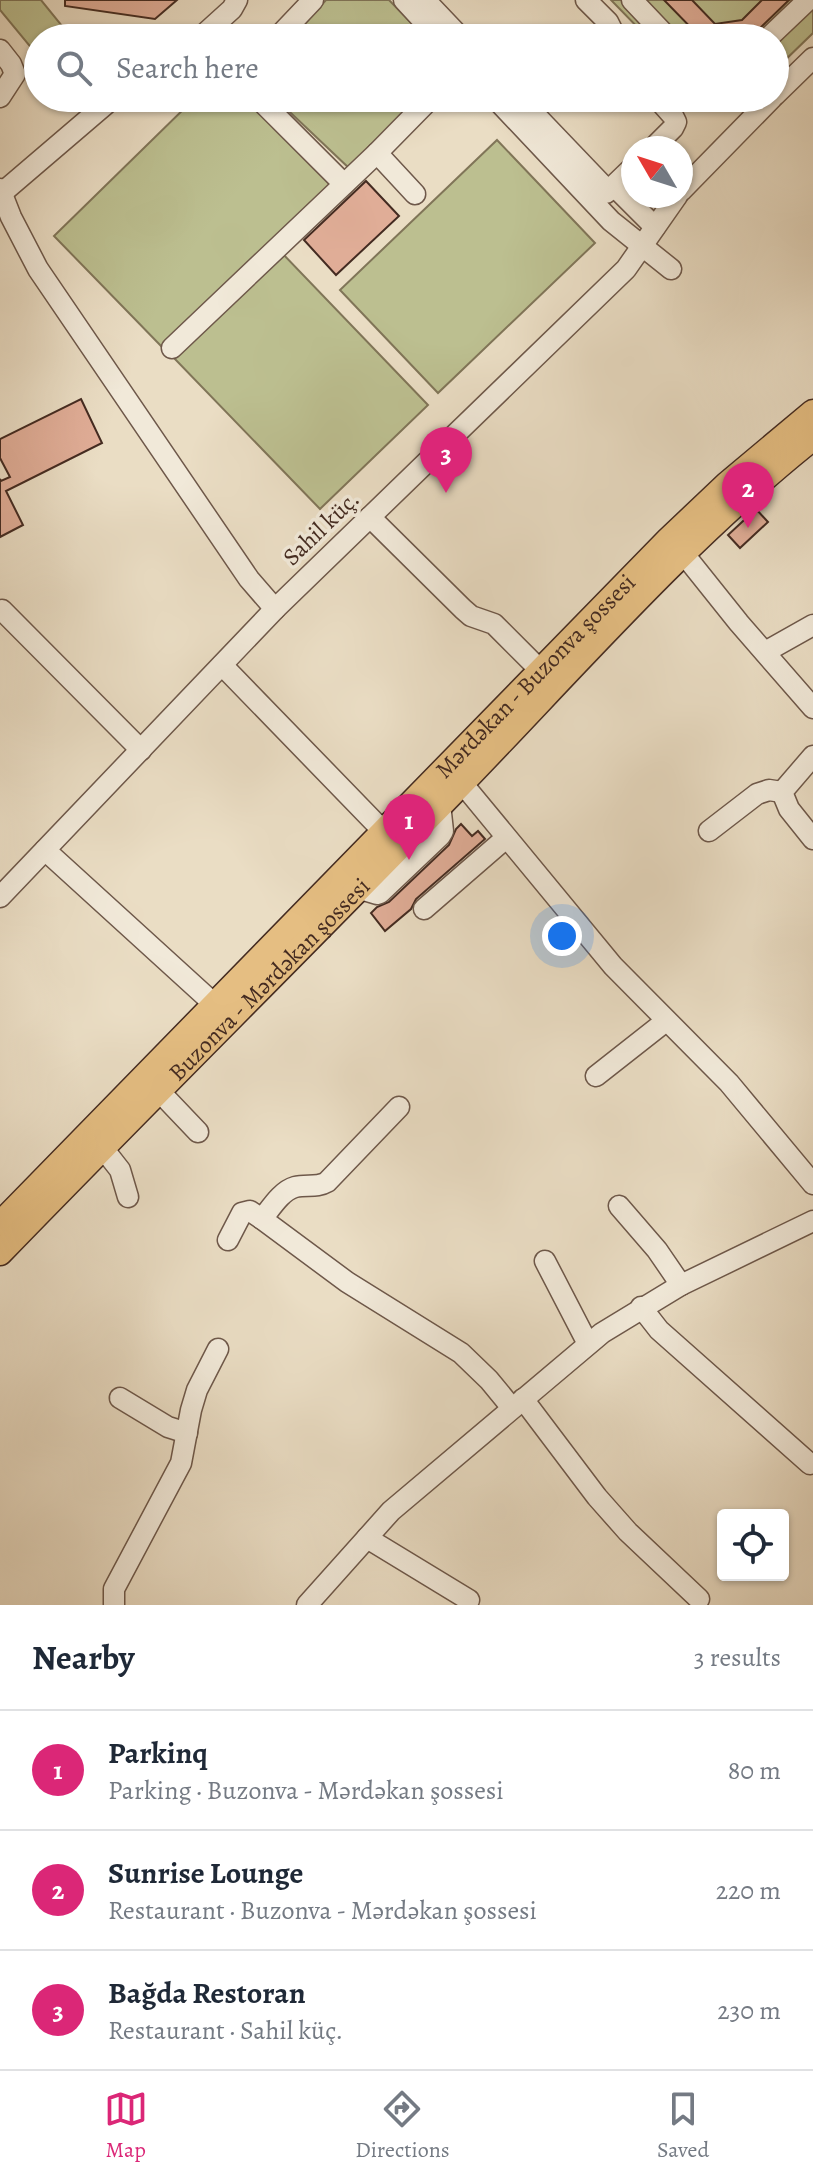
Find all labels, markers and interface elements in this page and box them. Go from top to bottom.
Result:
search box [24,24,789,112]
icon: search [52,46,96,90]
text: Search here [116,48,259,88]
north arrow [621,136,693,208]
pin: 3 [420,427,472,493]
pin: 2 [722,462,774,528]
street label: Sahil küç. [276,483,366,573]
street label: Mərdəkan - Buzonva şossesi [428,567,642,785]
pin: 1 [383,794,435,860]
street label: Buzonva - Mərdəkan şossesi [162,871,377,1088]
your location [542,916,582,956]
map controls [717,1509,789,1581]
button: locate [717,1509,789,1581]
text: Nearby [32,1634,135,1681]
text: 3 results [694,1640,781,1675]
text: Parkinq [108,1733,208,1773]
text: 1 [53,1753,63,1788]
text: 80 m [728,1753,781,1788]
text: Parking · Buzonva - Mərdəkan şossesi [108,1773,504,1808]
text: Sunrise Lounge [108,1853,303,1893]
text: 2 [52,1873,64,1908]
text: 220 m [716,1873,781,1908]
text: Restaurant · Buzonva - Mərdəkan şossesi [108,1893,537,1928]
text: Bağda Restoran [108,1973,306,2013]
text: 3 [52,1993,64,2028]
text: 230 m [717,1993,781,2028]
text: Restaurant · Sahil küç. [108,2013,343,2048]
tab: Map [104,2087,148,2165]
tab: Directions [355,2087,450,2165]
tab: Saved [657,2087,709,2165]

